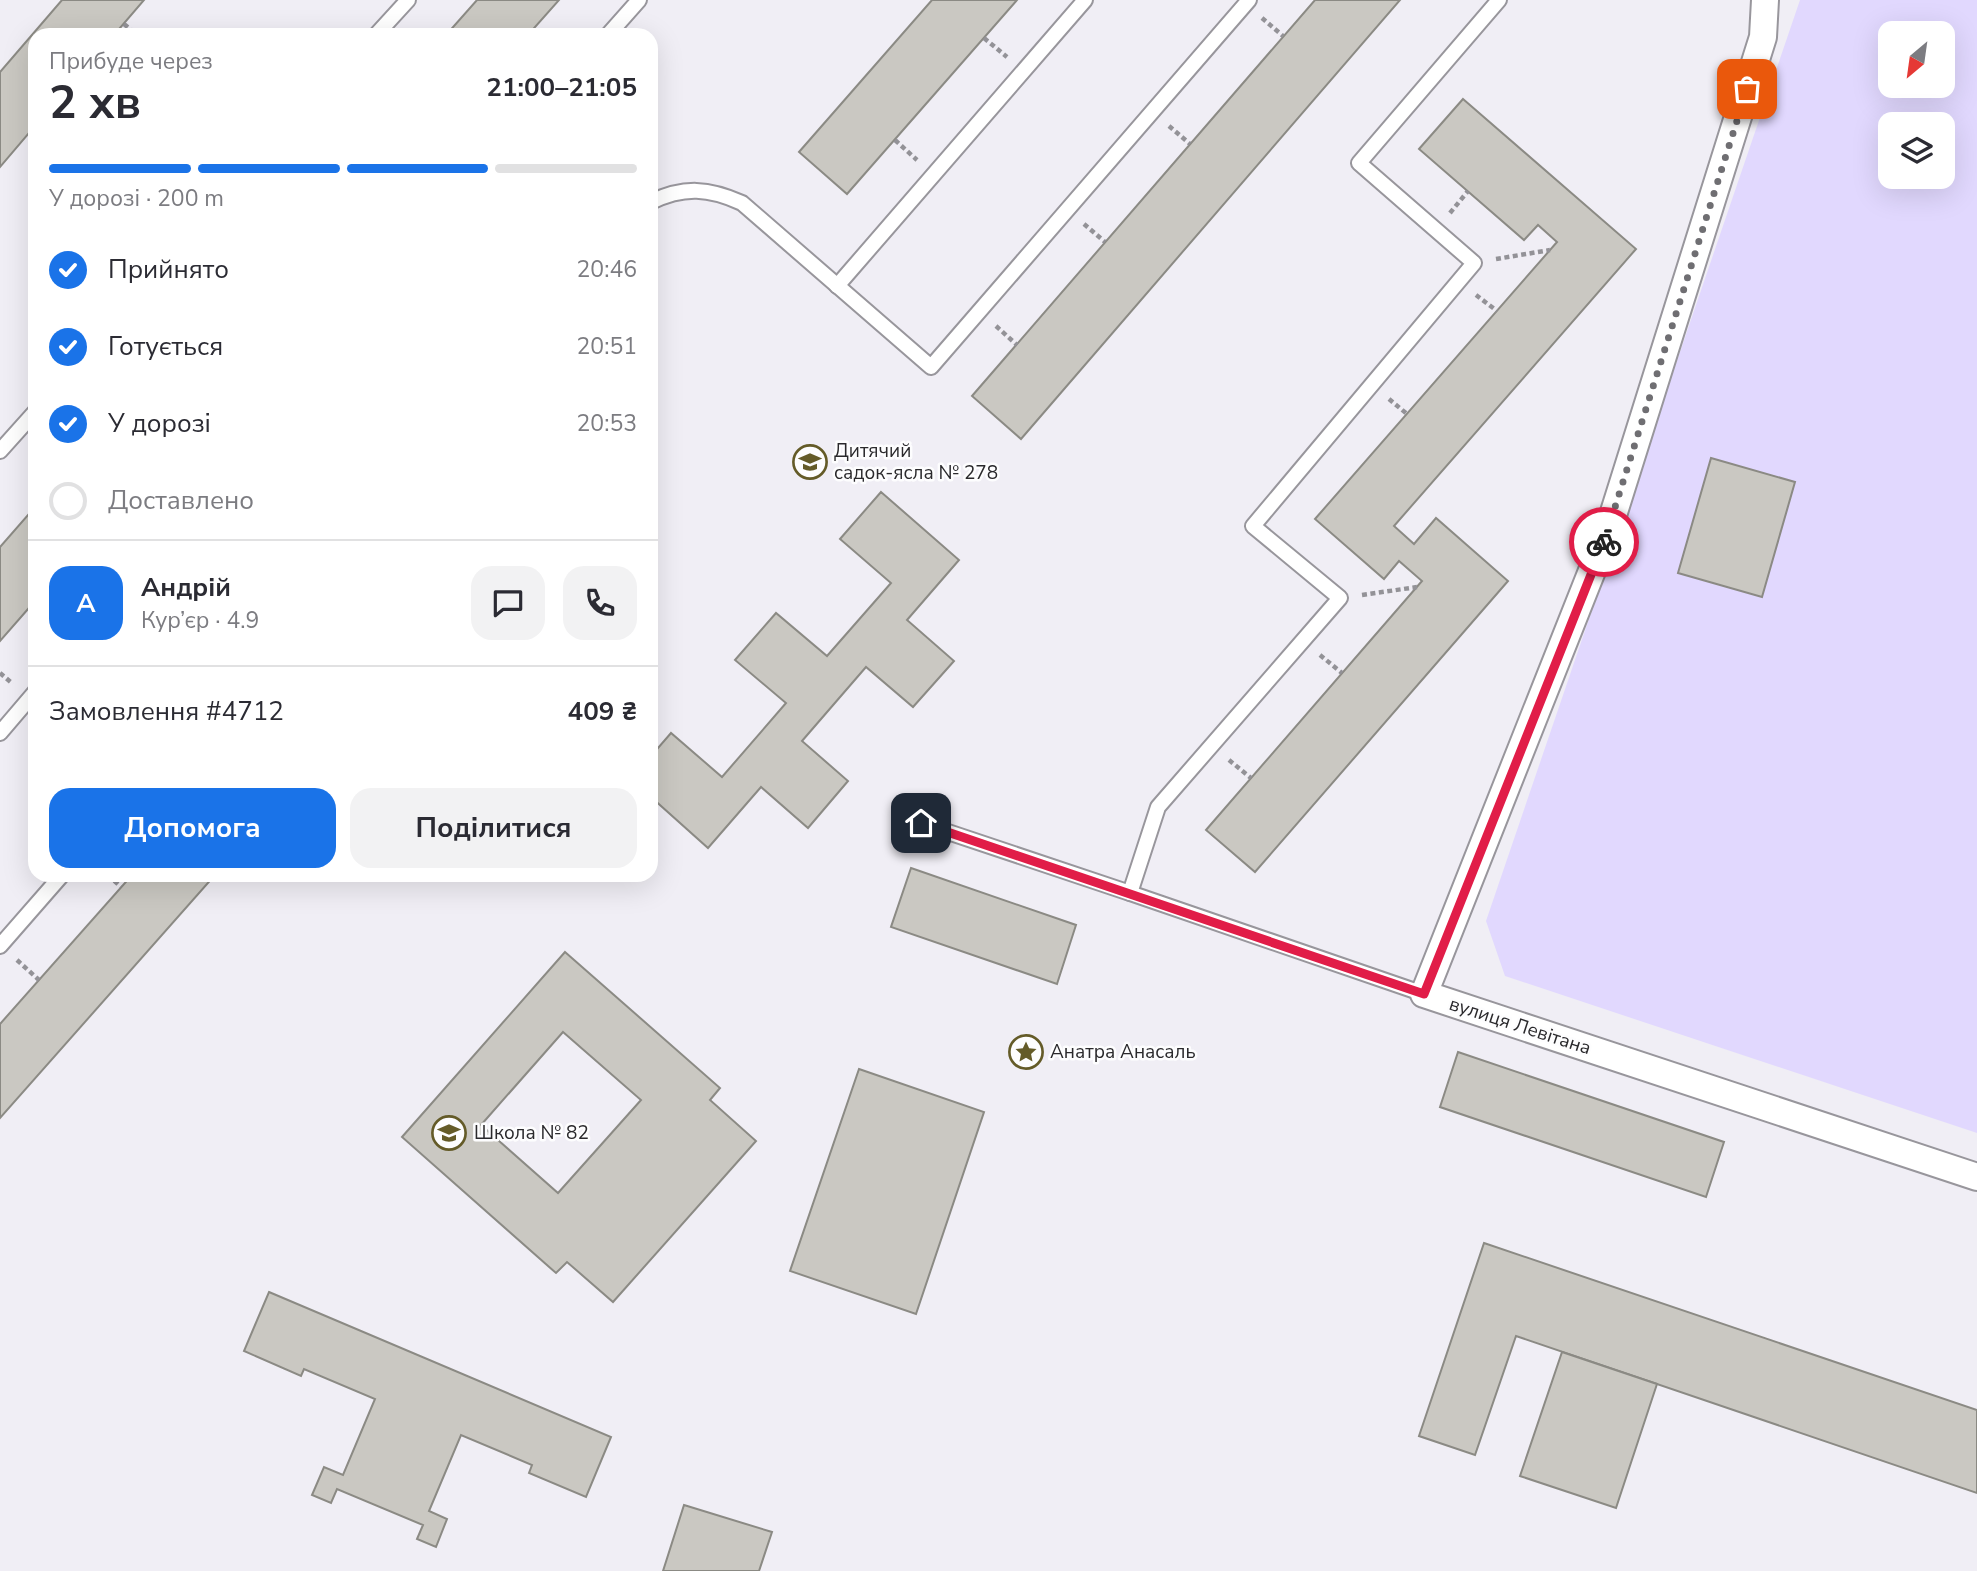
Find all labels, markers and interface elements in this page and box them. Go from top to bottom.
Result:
north arrow [1878,21,1955,98]
map controls [1878,21,1955,189]
text: Прибуде через [49,46,213,77]
pin [1717,59,1777,119]
text: 21:00–21:05 [486,70,637,105]
icon: bag [1728,70,1766,108]
text: 2 хв [49,71,141,134]
button: layers [1878,112,1955,189]
text: У дорозі · 200 m [49,183,224,214]
icon: check [49,251,87,289]
text: Прийнято [108,252,229,287]
text: 20:46 [577,254,637,285]
icon: check [49,328,87,366]
text: Готується [108,329,223,364]
text: 20:51 [577,331,637,362]
icon: check [49,405,87,443]
text: У дорозі [108,406,211,441]
text: 20:53 [577,408,637,439]
place label: Дитячий садок-ясла № 278 [834,438,998,486]
school or university icon: Дитячий садок-ясла № 278 [791,443,829,481]
text: Доставлено [108,483,254,518]
courier [1569,507,1639,577]
icon: bike [1585,523,1623,561]
button: chat [471,566,545,640]
button: phone [563,566,637,640]
text: Андрій [141,570,231,605]
text: А [76,586,96,621]
text: Кур’єр · 4.9 [141,605,259,636]
text: Замовлення #4712 [49,694,284,729]
text: 409 ₴ [568,694,637,729]
button: Допомога [49,788,336,868]
button: Поділитися [350,788,637,868]
pin [891,793,951,853]
icon: home [902,804,940,842]
street label: вулиця Левітана [1446,991,1594,1061]
place icon: Анатра Анасаль [1007,1033,1045,1071]
place label: Анатра Анасаль [1050,1039,1196,1065]
school or university icon: Школа № 82 [430,1114,468,1152]
place label: Школа № 82 [474,1120,589,1146]

